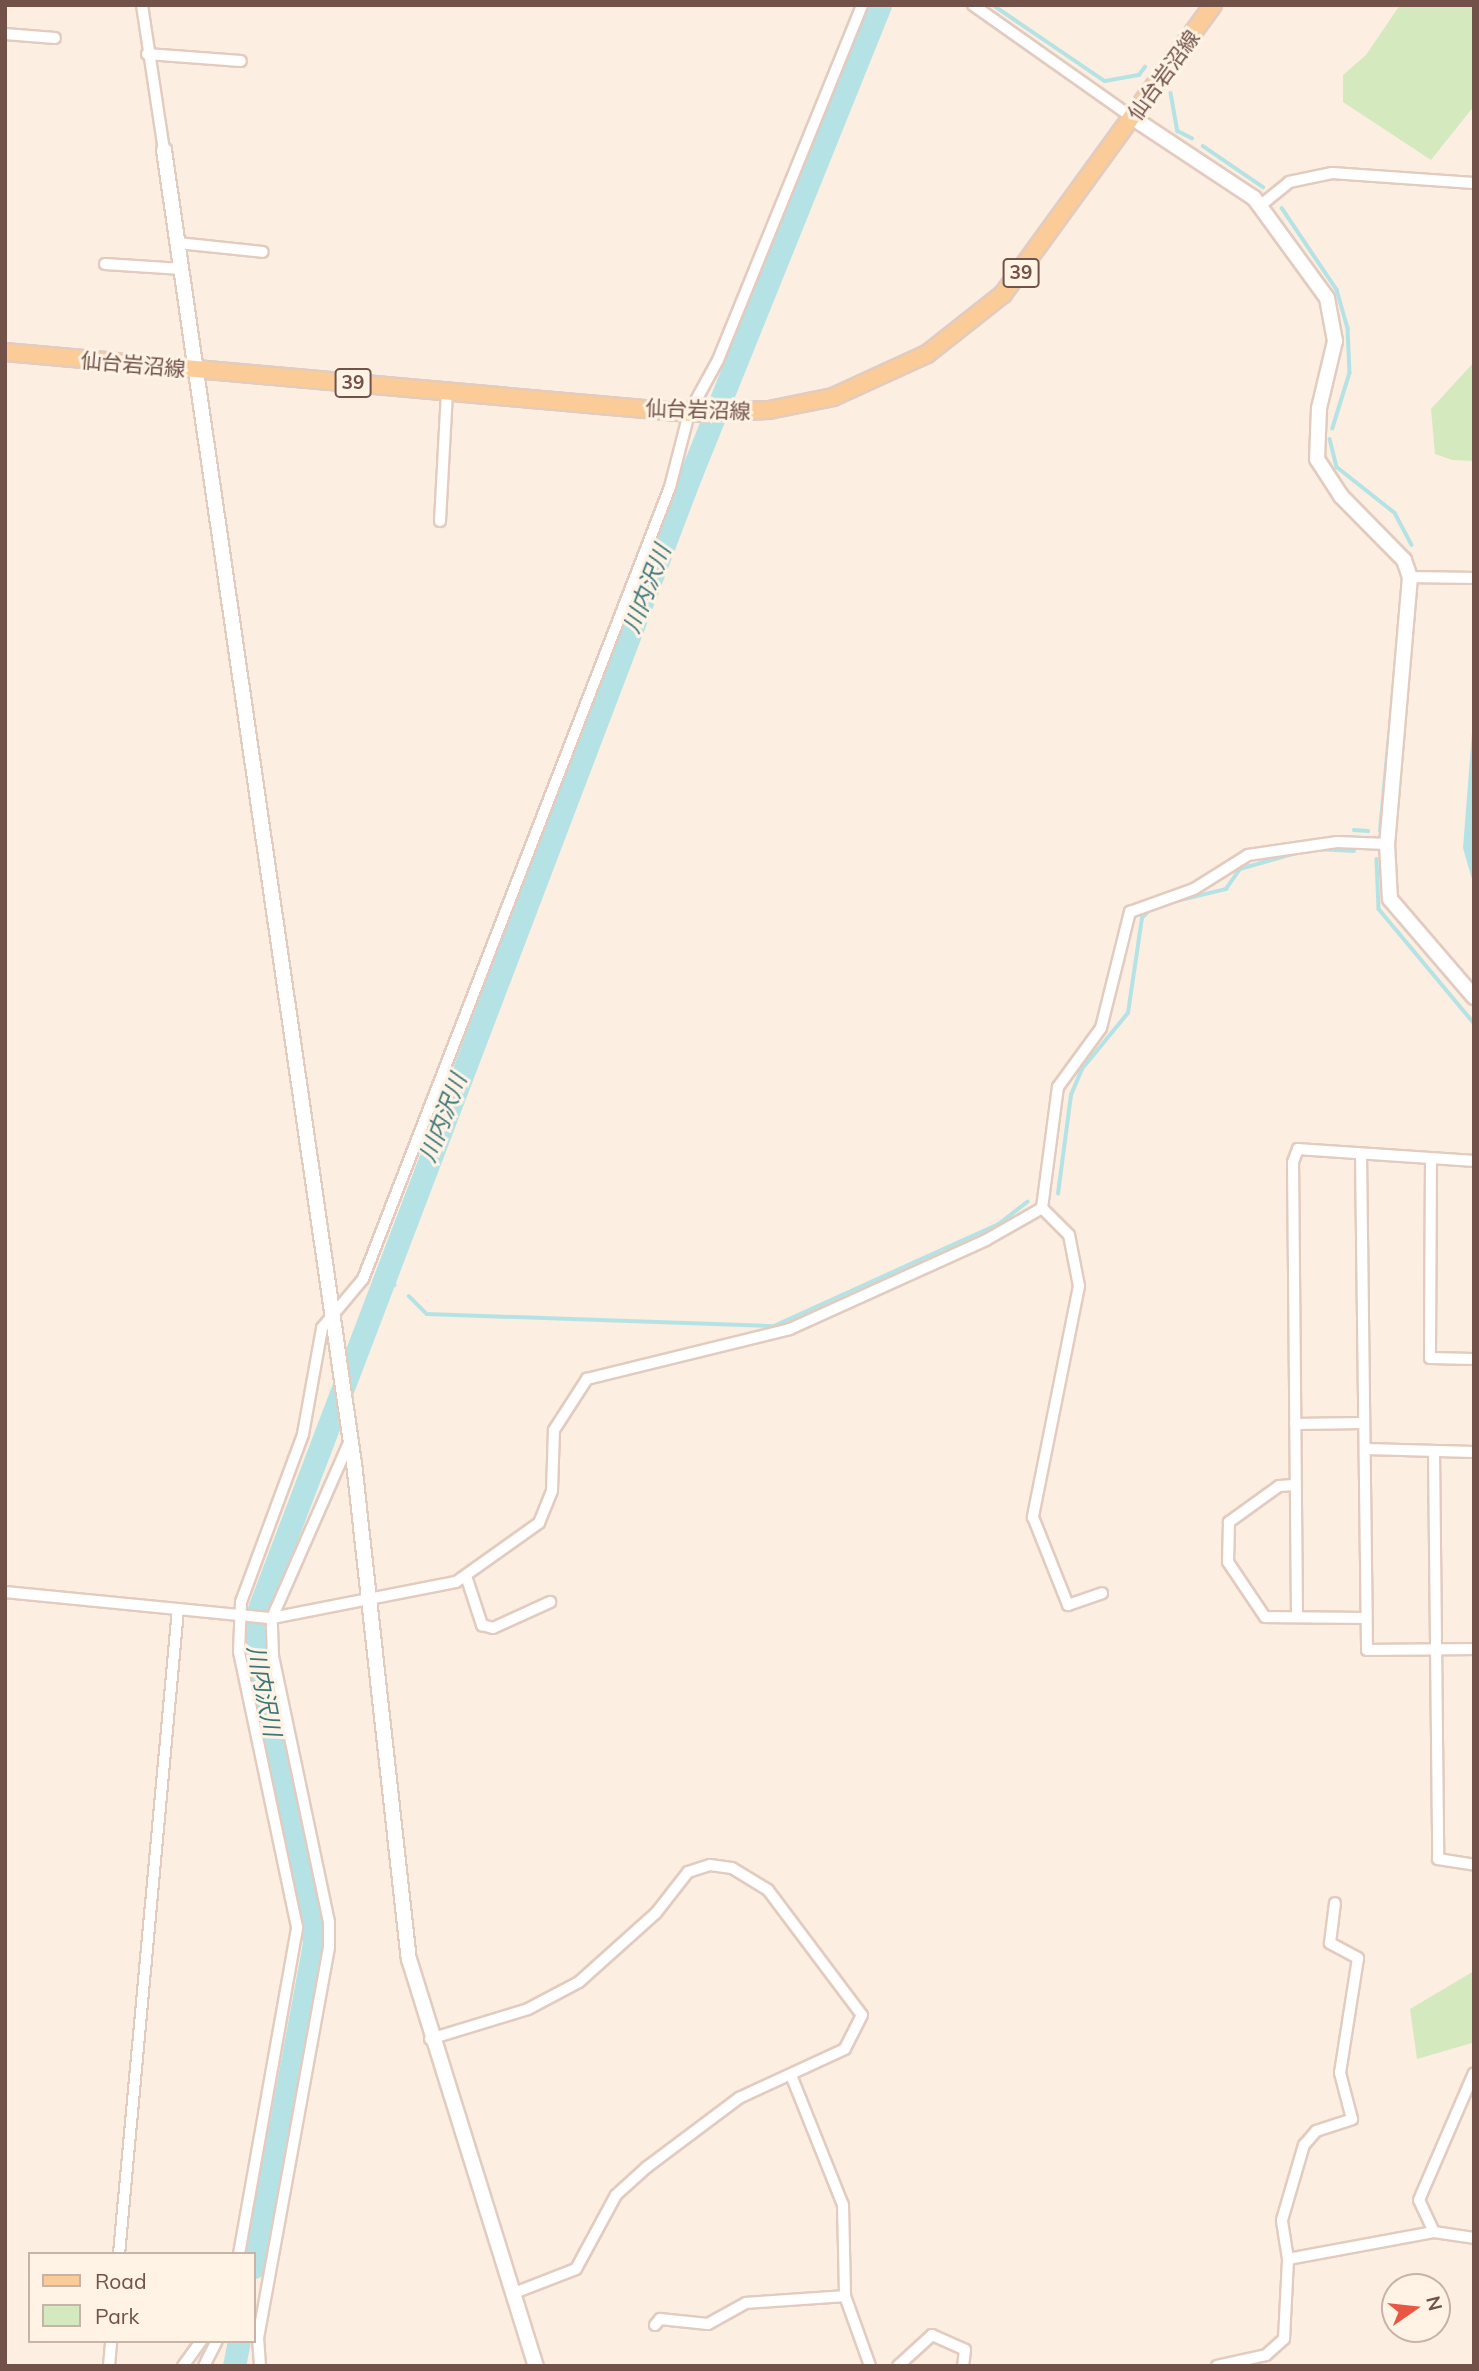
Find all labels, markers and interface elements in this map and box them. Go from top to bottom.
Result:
street label: 仙台岩沼線 [1122,25,1204,125]
road number: 39 [1002,258,1040,288]
street label: 仙台岩沼線 [80,347,186,381]
road number: 39 [334,368,372,398]
street label: 仙台岩沼線 [645,395,751,423]
water label: 川内沢川 [618,541,676,637]
water label: 川内沢川 [414,1070,472,1166]
water label: 川内沢川 [242,1643,286,1739]
legend [28,2252,256,2343]
text: Road [95,2268,146,2294]
north arrow [1381,2273,1451,2343]
text: N [1421,2294,1448,2313]
text: Park [95,2303,139,2329]

